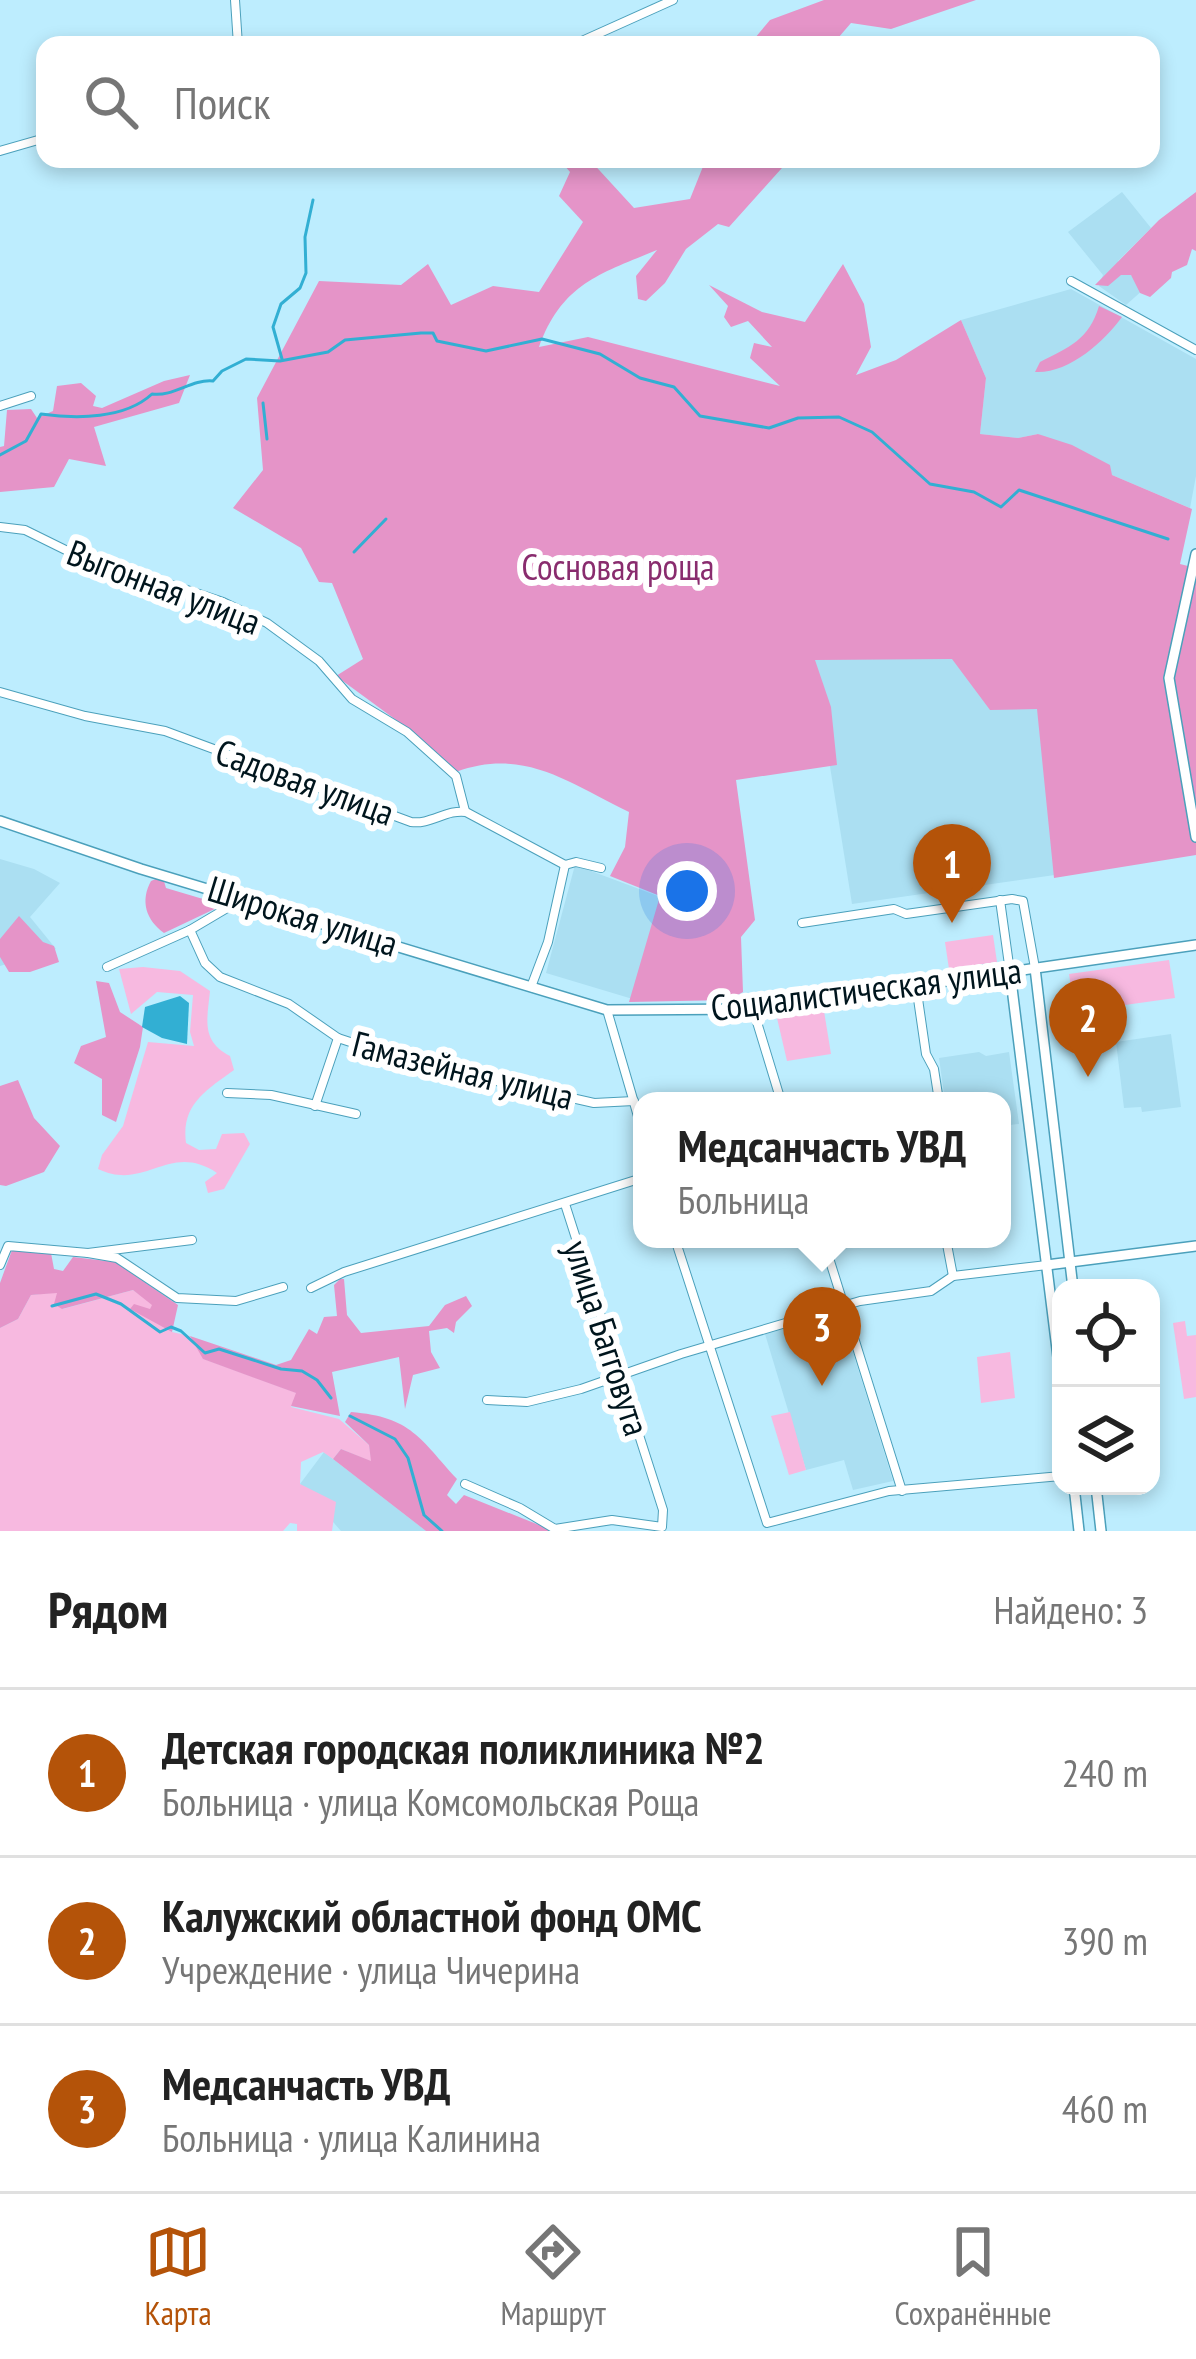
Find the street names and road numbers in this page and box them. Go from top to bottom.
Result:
street label: Выгонная улица [61,528,267,645]
street label: Садовая улица [210,728,401,835]
street label: Широкая улица [203,864,404,967]
street label: Социалистическая улица [708,946,1024,1031]
street label: Гамазейная улица [348,1019,578,1120]
street label: улица Багговута [554,1234,661,1441]

